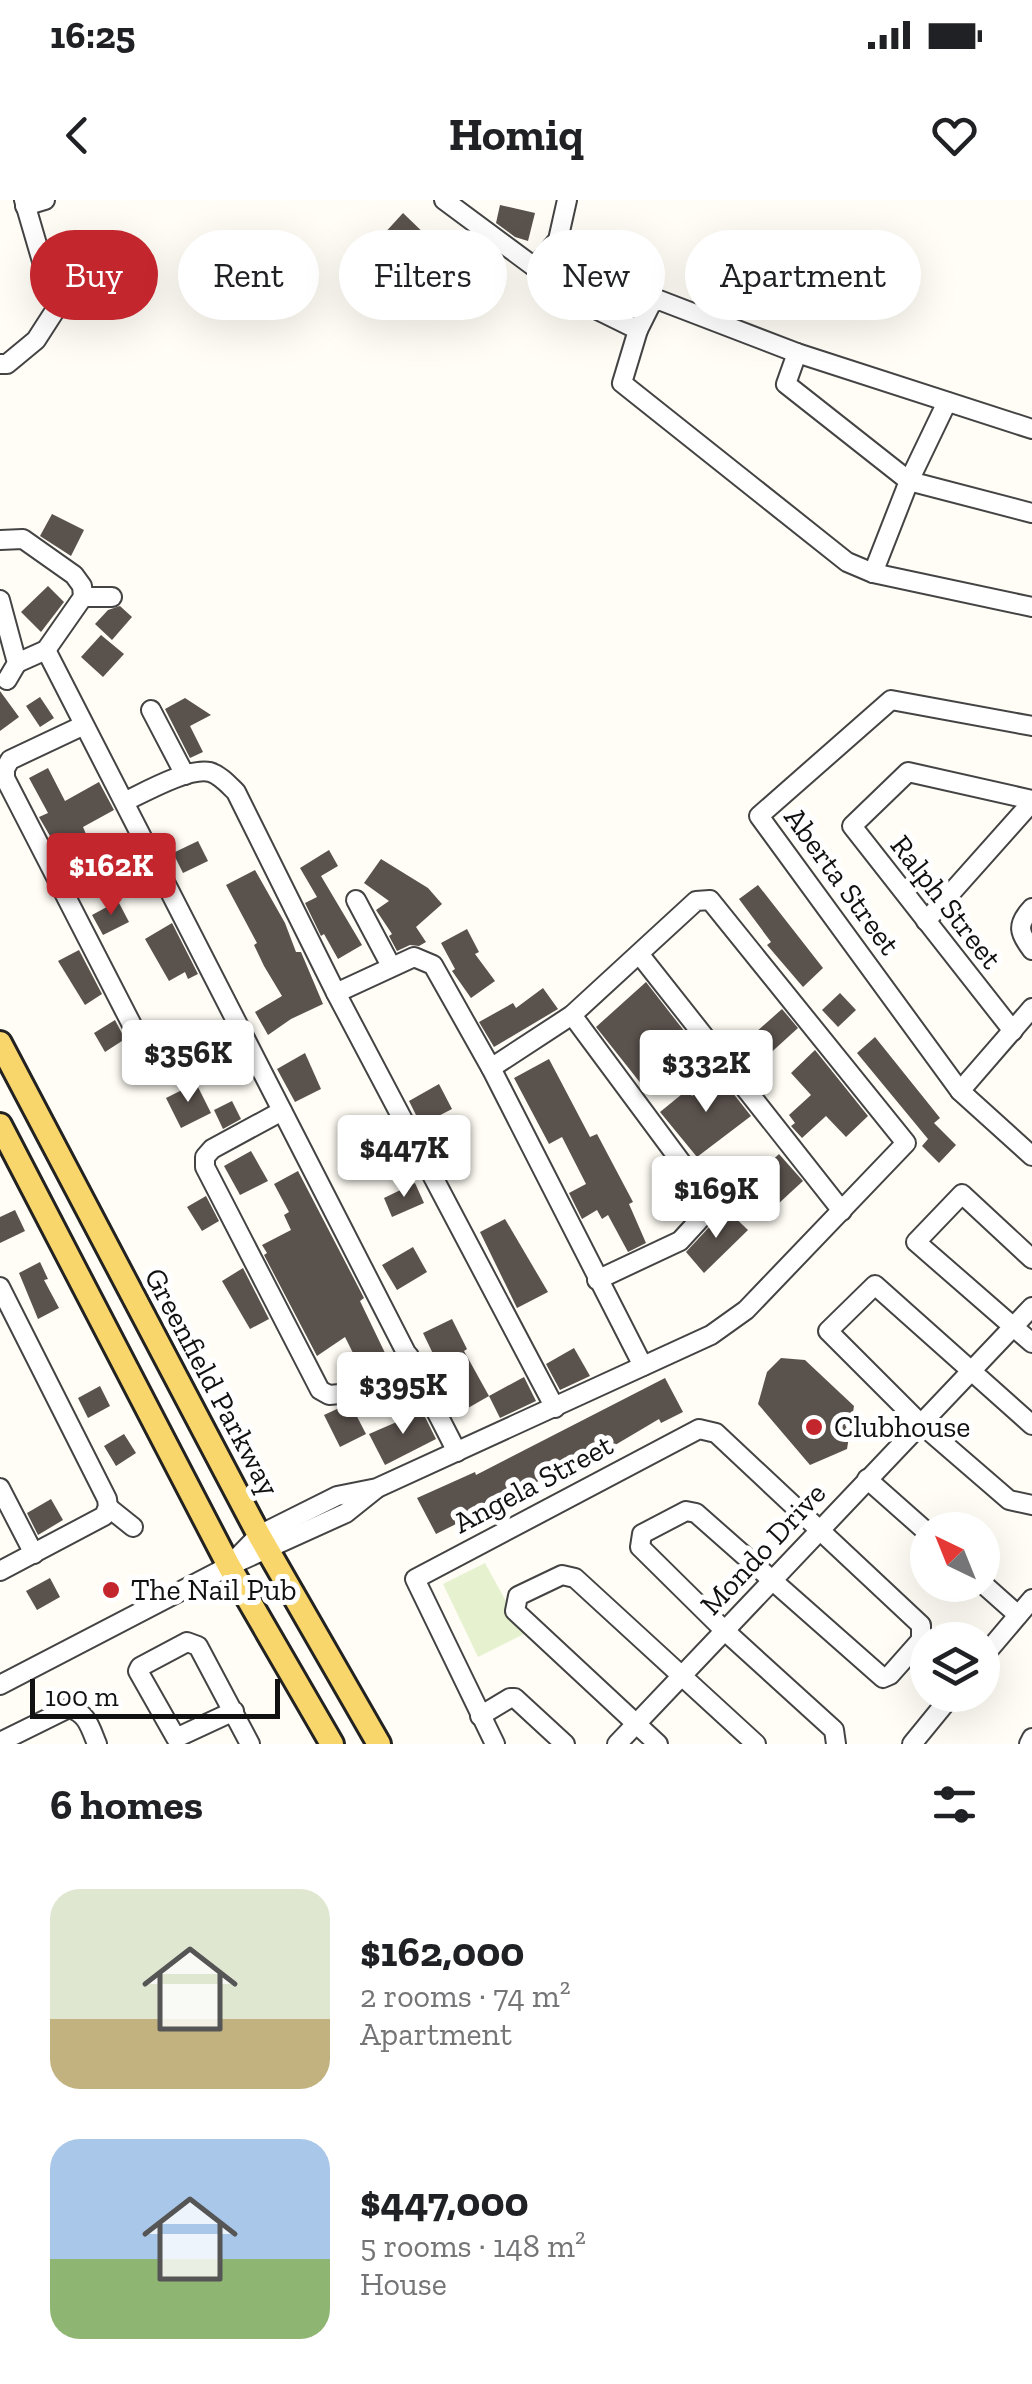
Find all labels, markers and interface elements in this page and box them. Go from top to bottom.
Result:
text: 16:25 [50,12,135,58]
icon: back [50,108,105,163]
text: Homiq [449,108,583,162]
icon: heart [927,108,982,163]
chip: Buy [30,230,158,320]
chip: Rent [178,230,319,320]
chip: Filters [339,230,507,320]
chip: New [527,230,665,320]
chip: Apartment [685,230,921,320]
street label: Aberta Street [776,800,908,962]
street label: Ralph Street [883,828,1009,976]
pin: $162K [41,833,181,918]
text: $162K [69,846,153,884]
pin: $356K [118,1020,258,1105]
pin: $332K [636,1030,776,1115]
text: $356K [144,1033,232,1071]
text: $332K [662,1043,750,1081]
pin: $447K [334,1115,474,1200]
text: $447K [360,1128,448,1166]
pin: $169K [646,1156,786,1241]
text: $169K [674,1169,758,1207]
street label: Greenfield Parkway [137,1262,288,1503]
pin: $395K [333,1352,473,1437]
text: $395K [359,1365,447,1403]
place label: Clubhouse [834,1409,970,1445]
marker: Clubhouse [803,1416,825,1438]
street label: Angela Street [447,1427,619,1541]
street label: Mondo Drive [693,1475,833,1623]
north arrow [910,1512,1000,1602]
map controls [910,1512,1000,1712]
place label: The Nail Pub [131,1572,296,1608]
marker: The Nail Pub [100,1579,122,1601]
button: layers [910,1622,1000,1712]
scale bar [30,1674,280,1718]
text: 100 m [45,1680,119,1713]
icon: filters [927,1777,982,1832]
text: 6 homes [50,1779,203,1830]
text: $162,000 [360,1926,525,1977]
icon: home [130,1929,250,2049]
text: 2 rooms · 74 m² [360,1977,571,2015]
text: Apartment [360,2015,512,2053]
text: $447,000 [360,2176,529,2227]
icon: home [130,2179,250,2299]
text: 5 rooms · 148 m² [360,2227,586,2265]
text: House [360,2265,447,2303]

